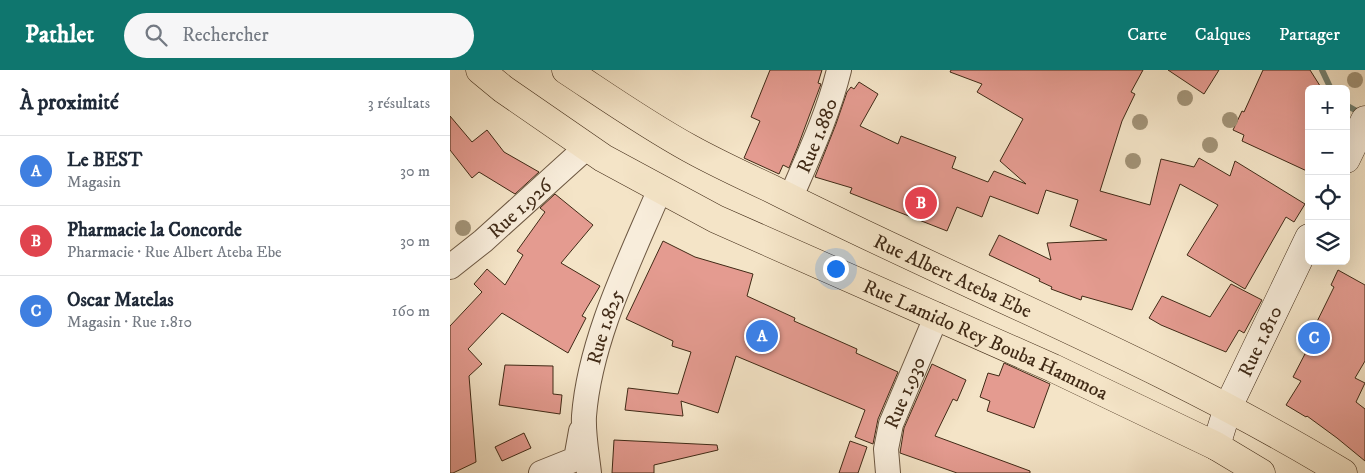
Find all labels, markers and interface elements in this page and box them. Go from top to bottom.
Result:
search box [124,13,474,58]
text: Pathlet [25,20,94,50]
icon: search [142,21,170,49]
text: Rechercher [182,24,269,47]
text: Carte [1127,24,1167,46]
text: Calques [1195,24,1251,46]
text: Partager [1279,24,1340,46]
map controls [1305,85,1350,265]
button: + [1305,85,1350,130]
text: À proximité [20,90,119,116]
text: 3 résultats [368,93,430,113]
street label: Rue 1.880 [792,95,844,177]
button: − [1305,130,1350,175]
text: Le BEST [67,149,142,172]
text: A [31,161,41,181]
text: 30 m [400,161,430,181]
text: Magasin [67,172,121,192]
street label: Rue 1.926 [483,173,558,245]
button: locate [1305,175,1350,220]
pin: B [905,184,937,222]
text: Pharmacie la Concorde [67,219,242,242]
button: layers [1305,220,1350,265]
street label: Rue Albert Ateba Ebe [869,230,1035,324]
text: B [31,231,41,251]
text: 30 m [400,231,430,251]
text: Pharmacie · Rue Albert Ateba Ebe [67,242,282,262]
your location [823,256,849,282]
street label: Rue Lamido Rey Bouba Hammoa [859,275,1112,407]
street label: Rue 1.825 [582,286,630,367]
text: Oscar Matelas [67,289,174,312]
text: C [31,301,41,321]
text: 160 m [392,301,430,321]
street label: Rue 1.810 [1233,302,1289,381]
text: Magasin · Rue 1.810 [67,312,192,332]
pin: A [746,317,778,355]
pin: C [1298,319,1330,357]
street label: Rue 1.930 [879,353,932,433]

